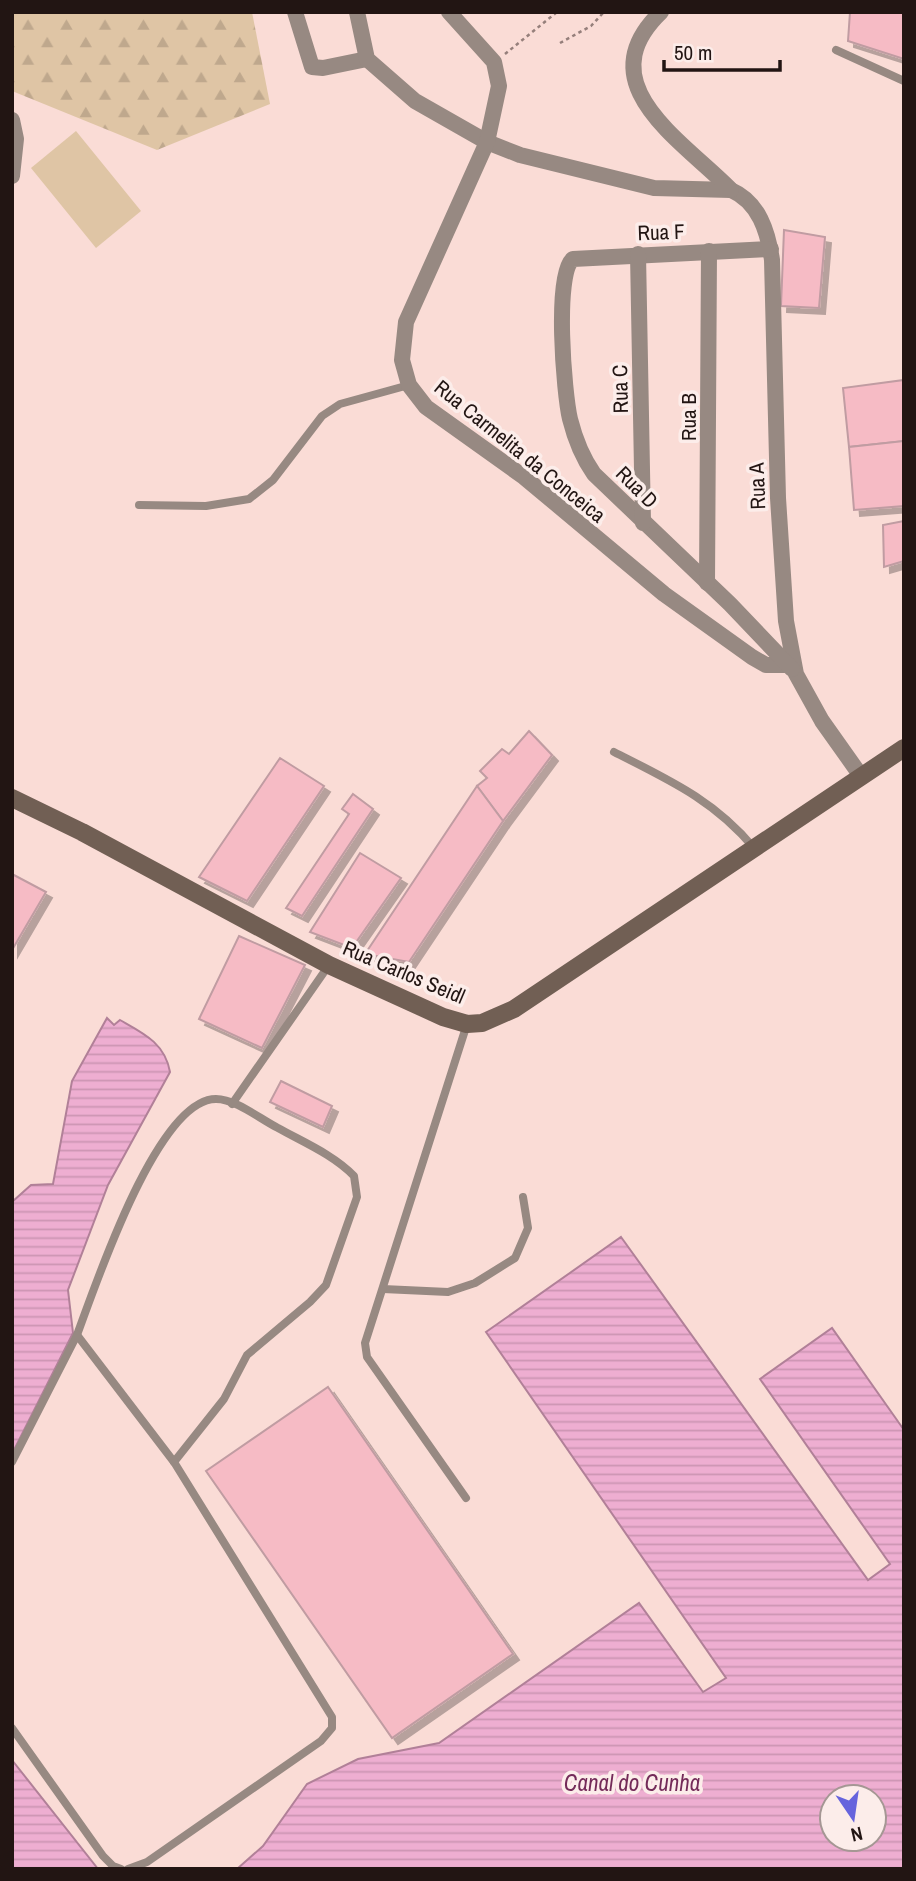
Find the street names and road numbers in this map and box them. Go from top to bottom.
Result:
street label: Rua F [637,217,685,247]
street label: Rua C [605,364,635,414]
street label: Rua Carmelita da Conceica [428,373,612,529]
street label: Rua B [674,393,703,441]
street label: Rua D [609,459,665,515]
street label: Rua A [742,462,772,510]
street label: Rua Carlos Seidl [338,933,470,1011]

